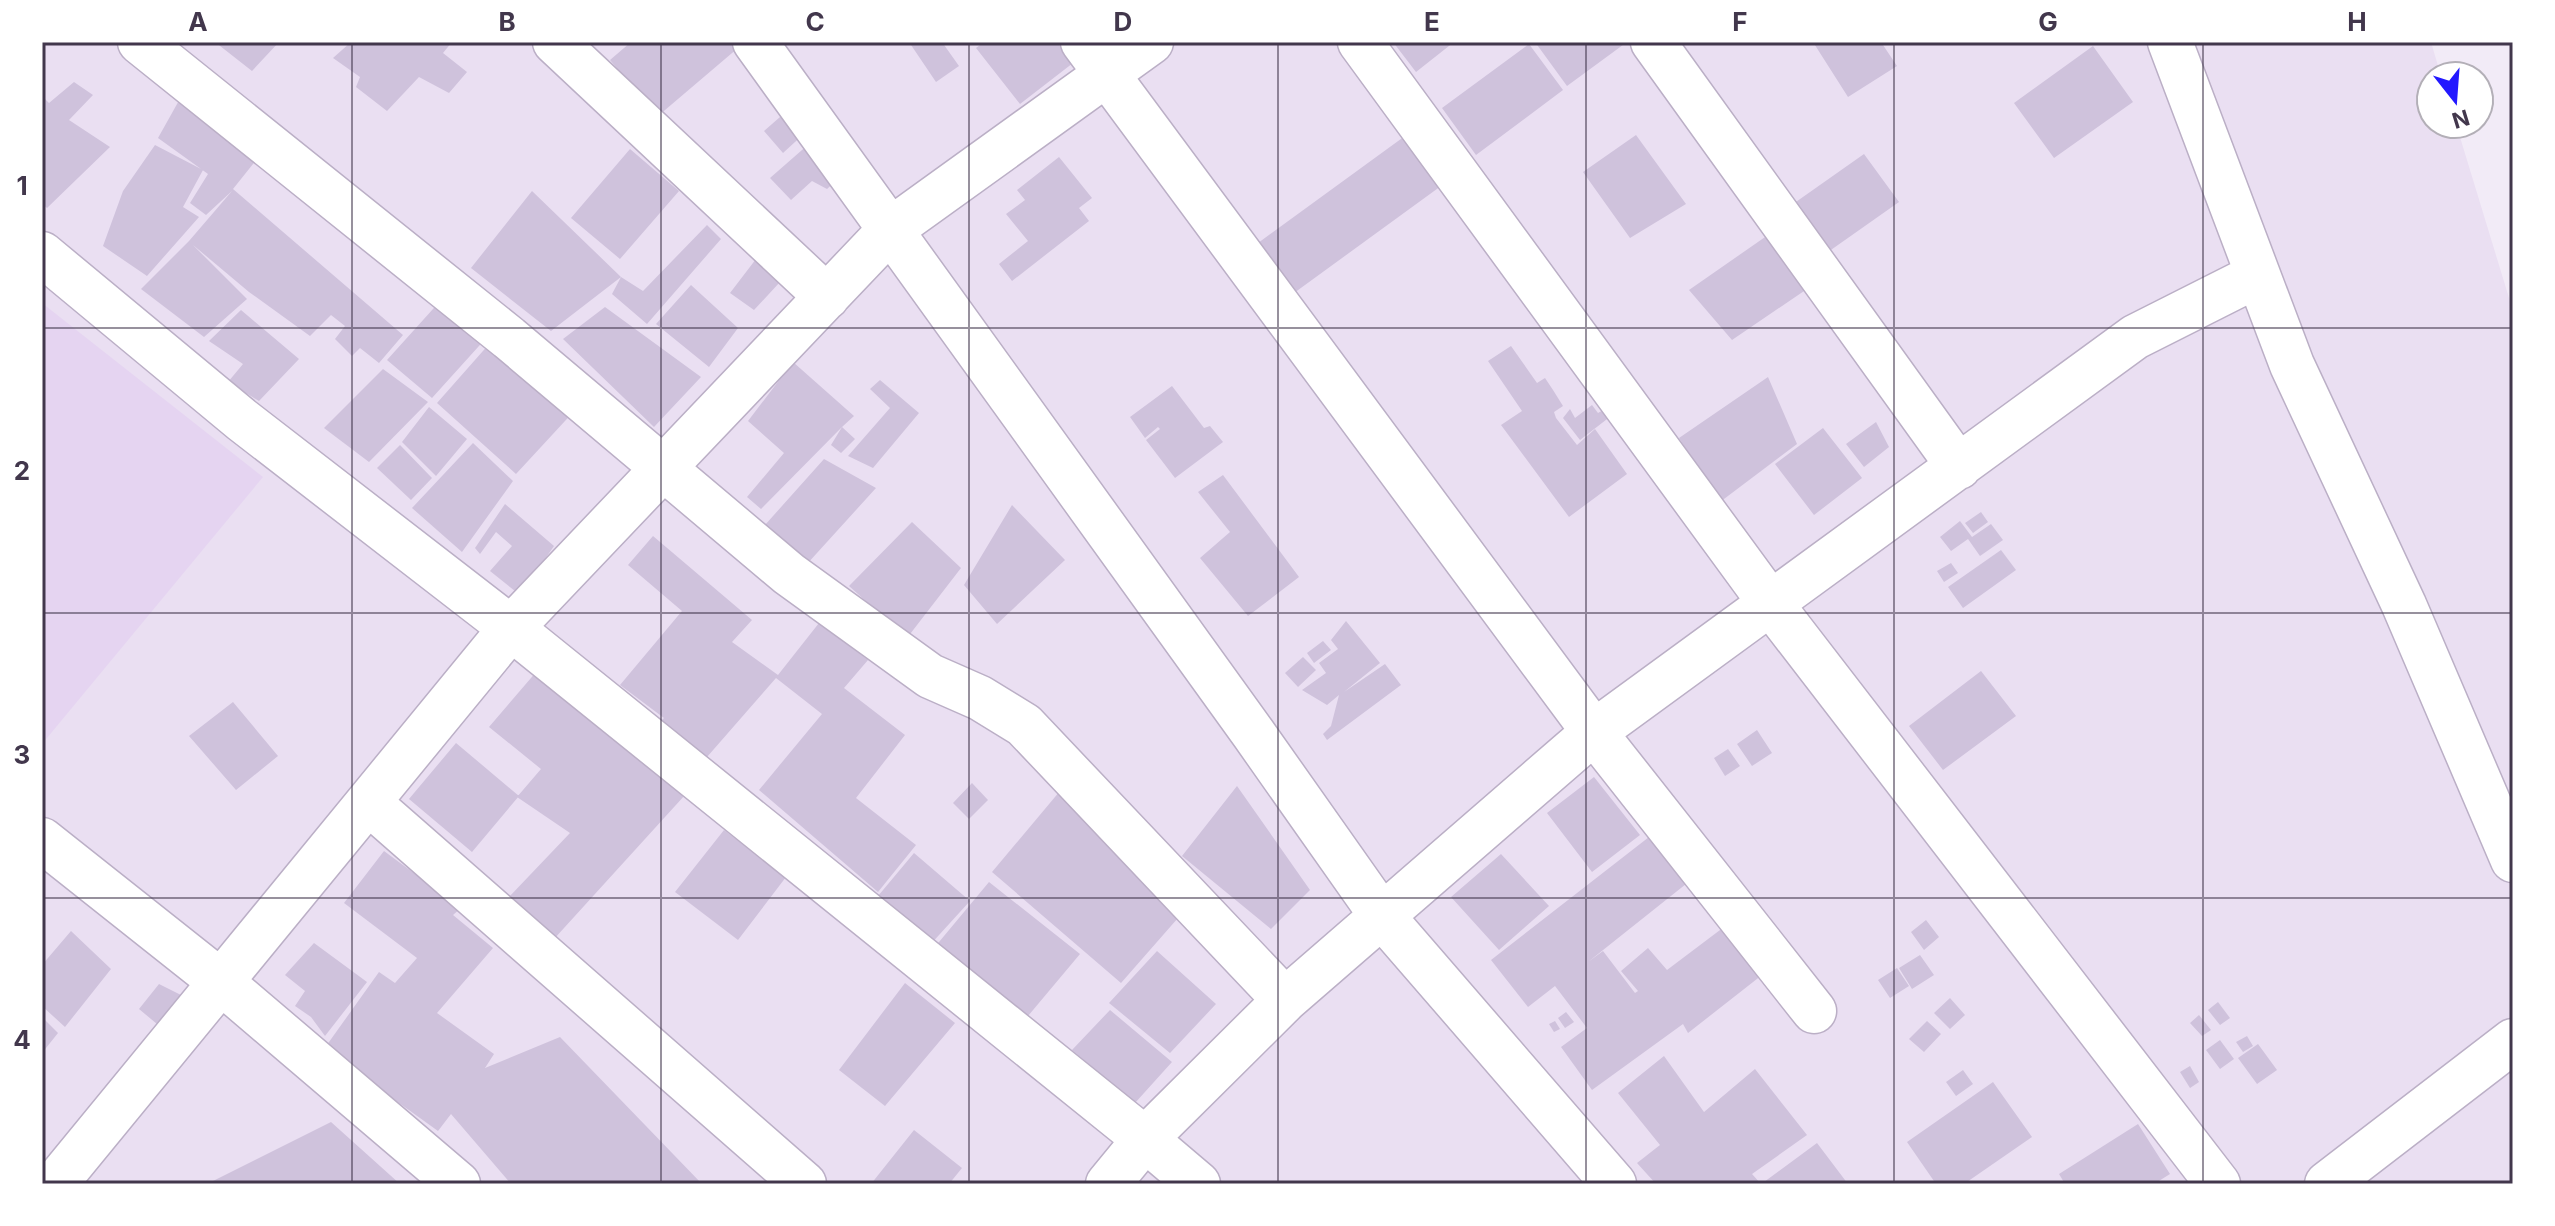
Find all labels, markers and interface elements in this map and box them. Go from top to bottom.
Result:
text: A [188,6,208,37]
text: B [498,6,516,37]
text: C [805,6,825,37]
text: D [1114,6,1132,37]
text: E [1424,6,1440,37]
text: F [1732,6,1748,37]
text: G [2038,6,2058,37]
text: H [2347,6,2367,37]
north arrow [2415,60,2495,140]
text: N [2449,104,2473,134]
text: 1 [16,170,28,201]
text: 2 [14,455,30,486]
text: 3 [14,739,30,770]
text: 4 [13,1024,31,1055]

